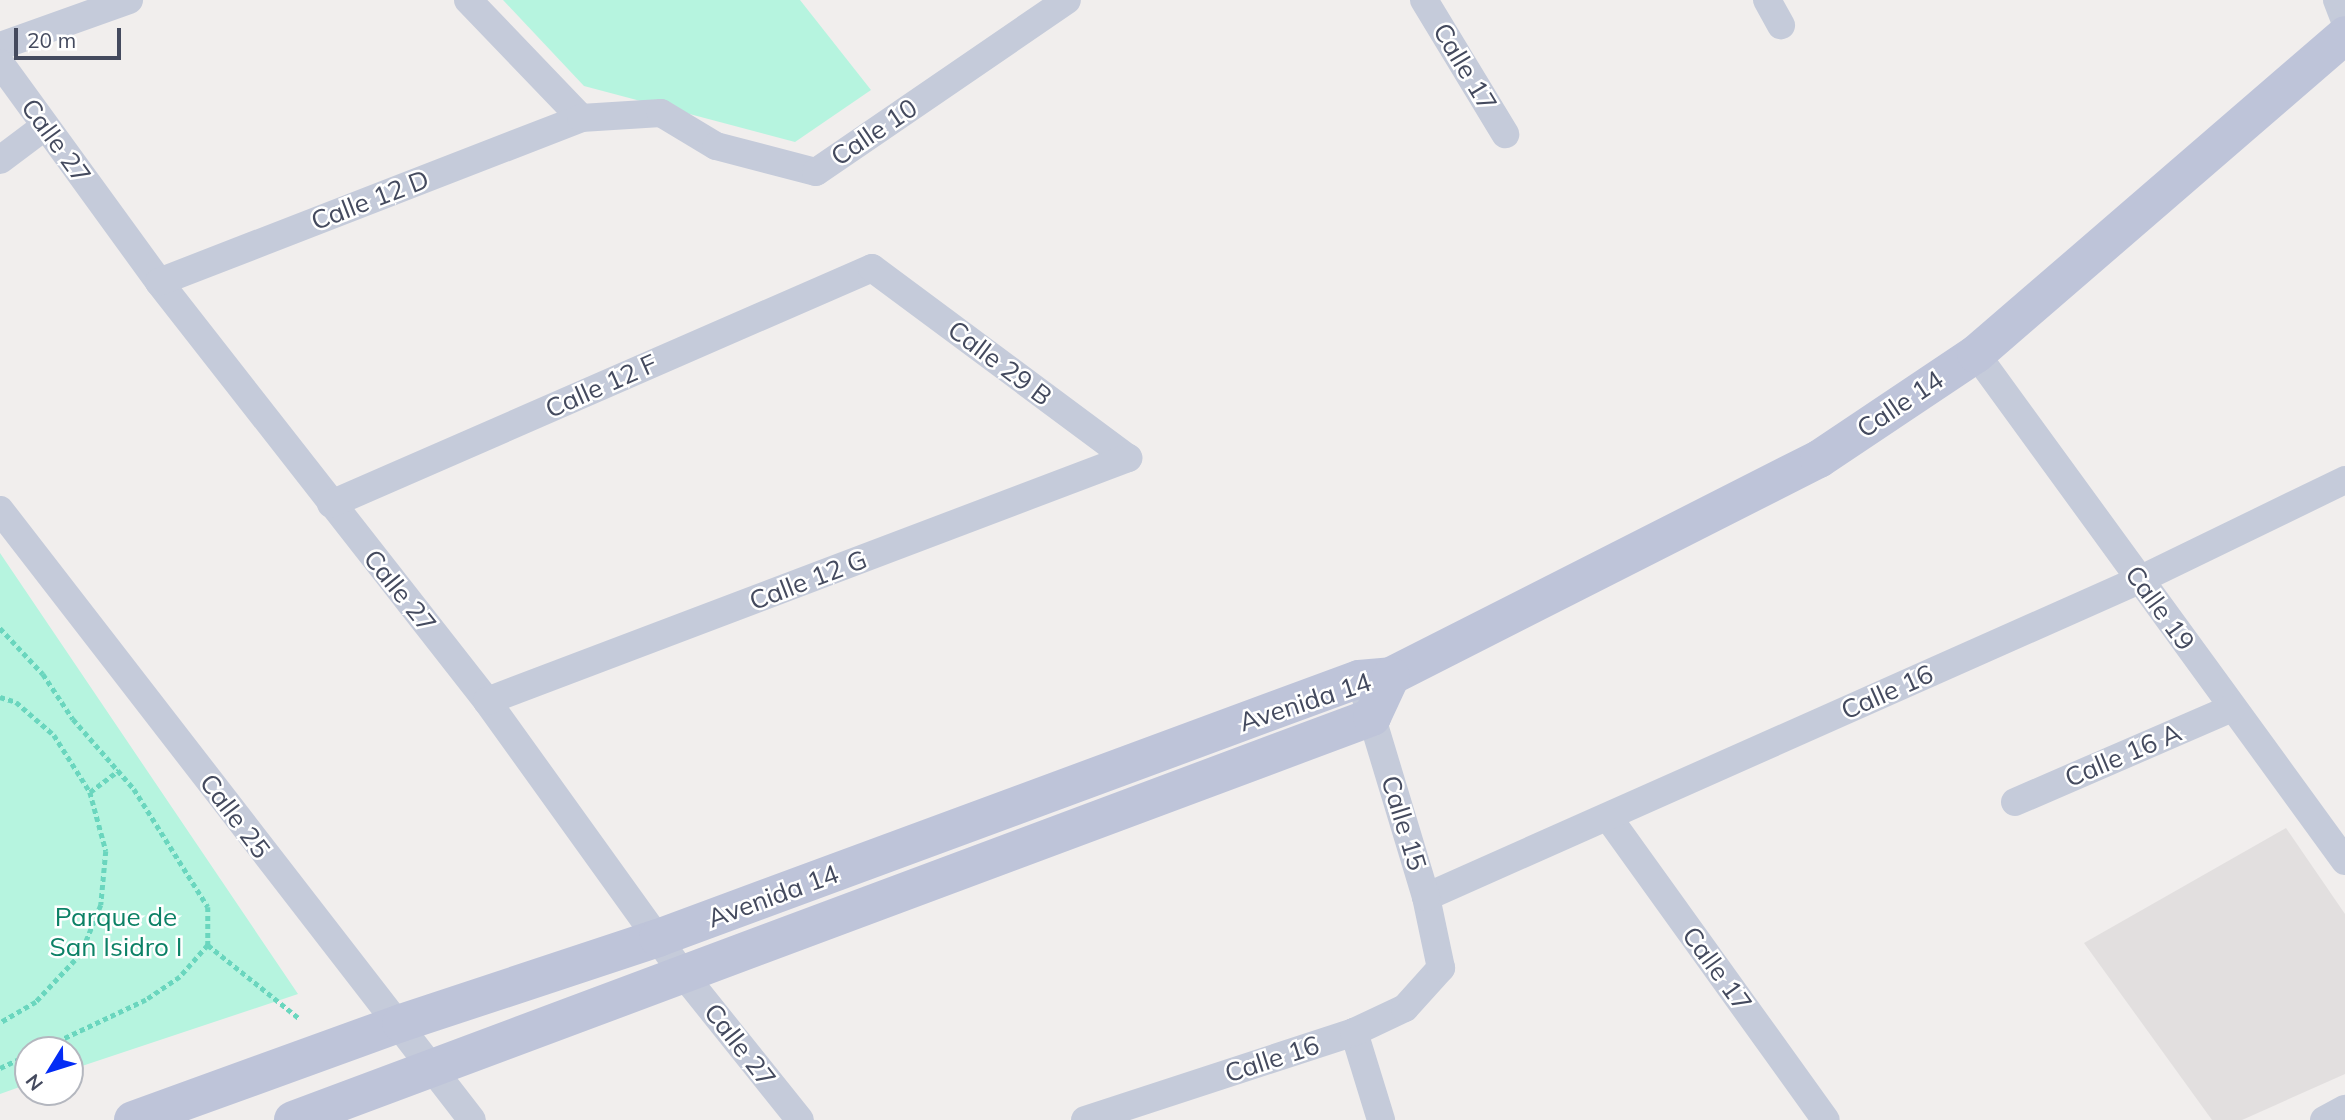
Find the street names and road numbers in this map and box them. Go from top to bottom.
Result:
street label: Calle 17 [1427,17,1503,117]
street label: Calle 27 [15,92,97,190]
street label: Calle 10 [825,92,923,172]
street label: Calle 12 D [307,163,433,237]
street label: Calle 29 B [942,314,1058,412]
street label: Calle 12 F [540,348,662,424]
street label: Calle 14 [1851,364,1949,444]
street label: Calle 27 [357,543,443,639]
street label: Calle 12 G [745,543,871,617]
street label: Calle 19 [2119,559,2201,657]
street label: Calle 16 [1836,658,1938,726]
street label: Avenida 14 [1235,666,1375,738]
street label: Calle 16 A [2060,717,2186,793]
street label: Calle 25 [193,768,277,864]
street label: Calle 15 [1375,772,1433,874]
street label: Avenida 14 [703,858,843,934]
street label: Calle 17 [1676,920,1758,1018]
street label: Calle 27 [698,997,782,1093]
street label: Calle 16 [1221,1029,1323,1089]

